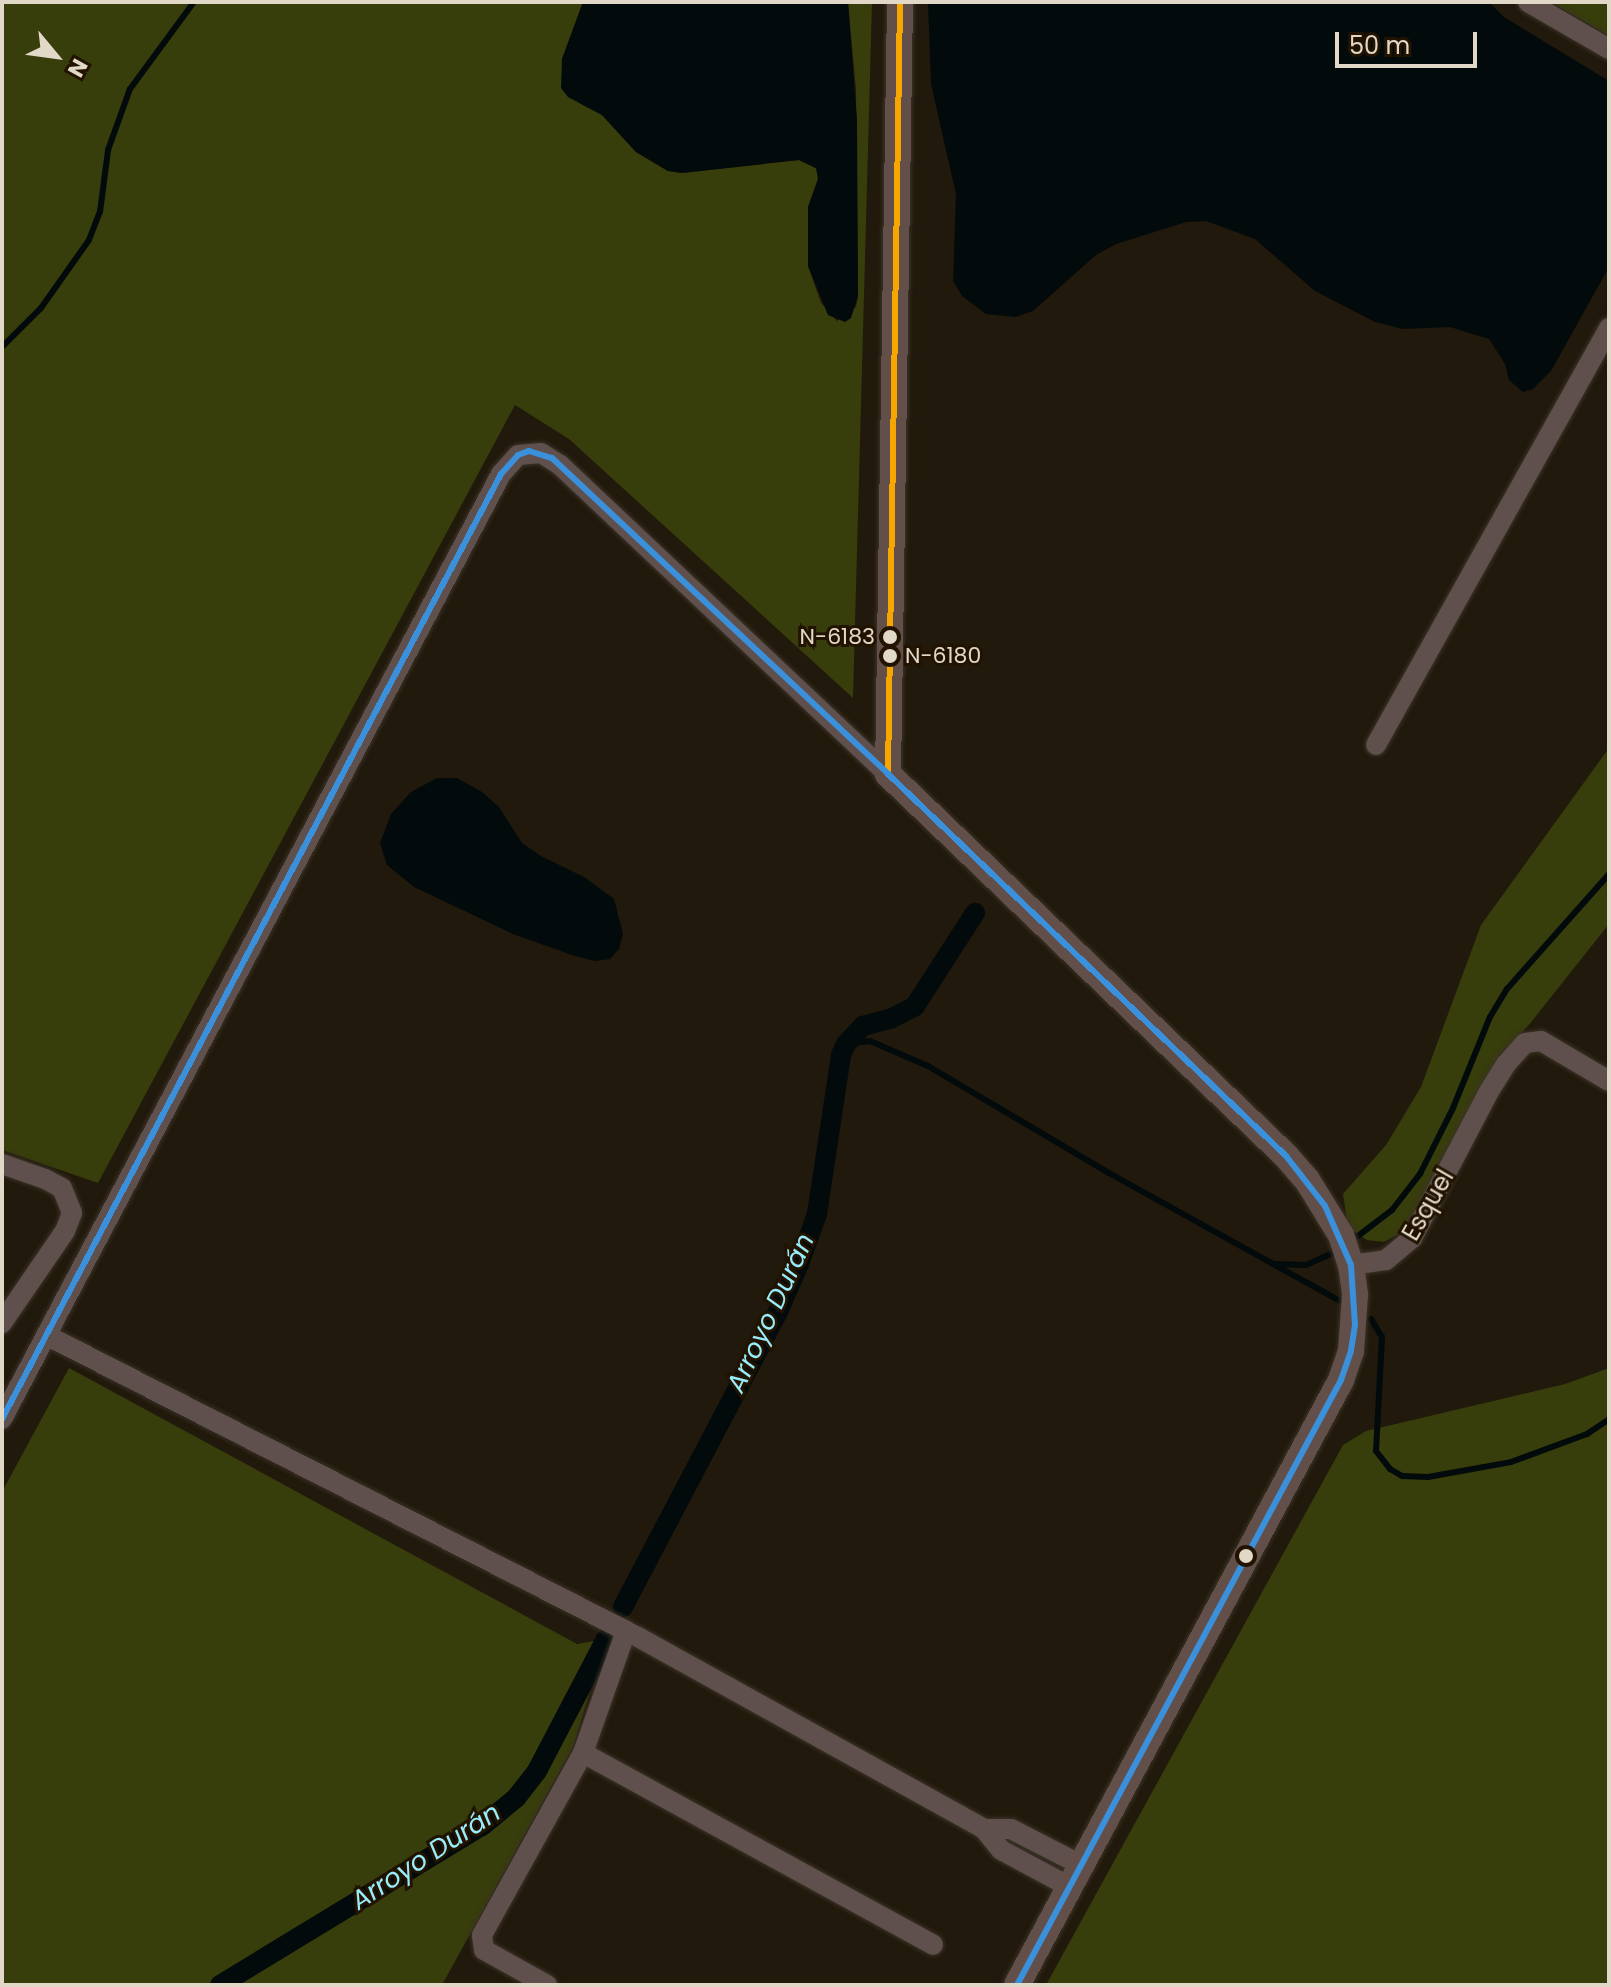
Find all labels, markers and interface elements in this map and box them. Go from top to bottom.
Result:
north arrow [16,16,96,96]
scale bar [1339,16,1481,66]
text: 50 m [1349,29,1410,62]
text: N [60,53,95,83]
place label: N-6183 [800,624,875,650]
marker: N-6183 [882,629,898,645]
place label: N-6180 [905,643,981,669]
marker: N-6180 [882,648,898,664]
street label: Esquel [1396,1164,1460,1246]
water label: Arroyo Durán [721,1229,821,1397]
unlabelled marker [1238,1548,1254,1564]
water label: Arroyo Durán [346,1797,506,1917]

